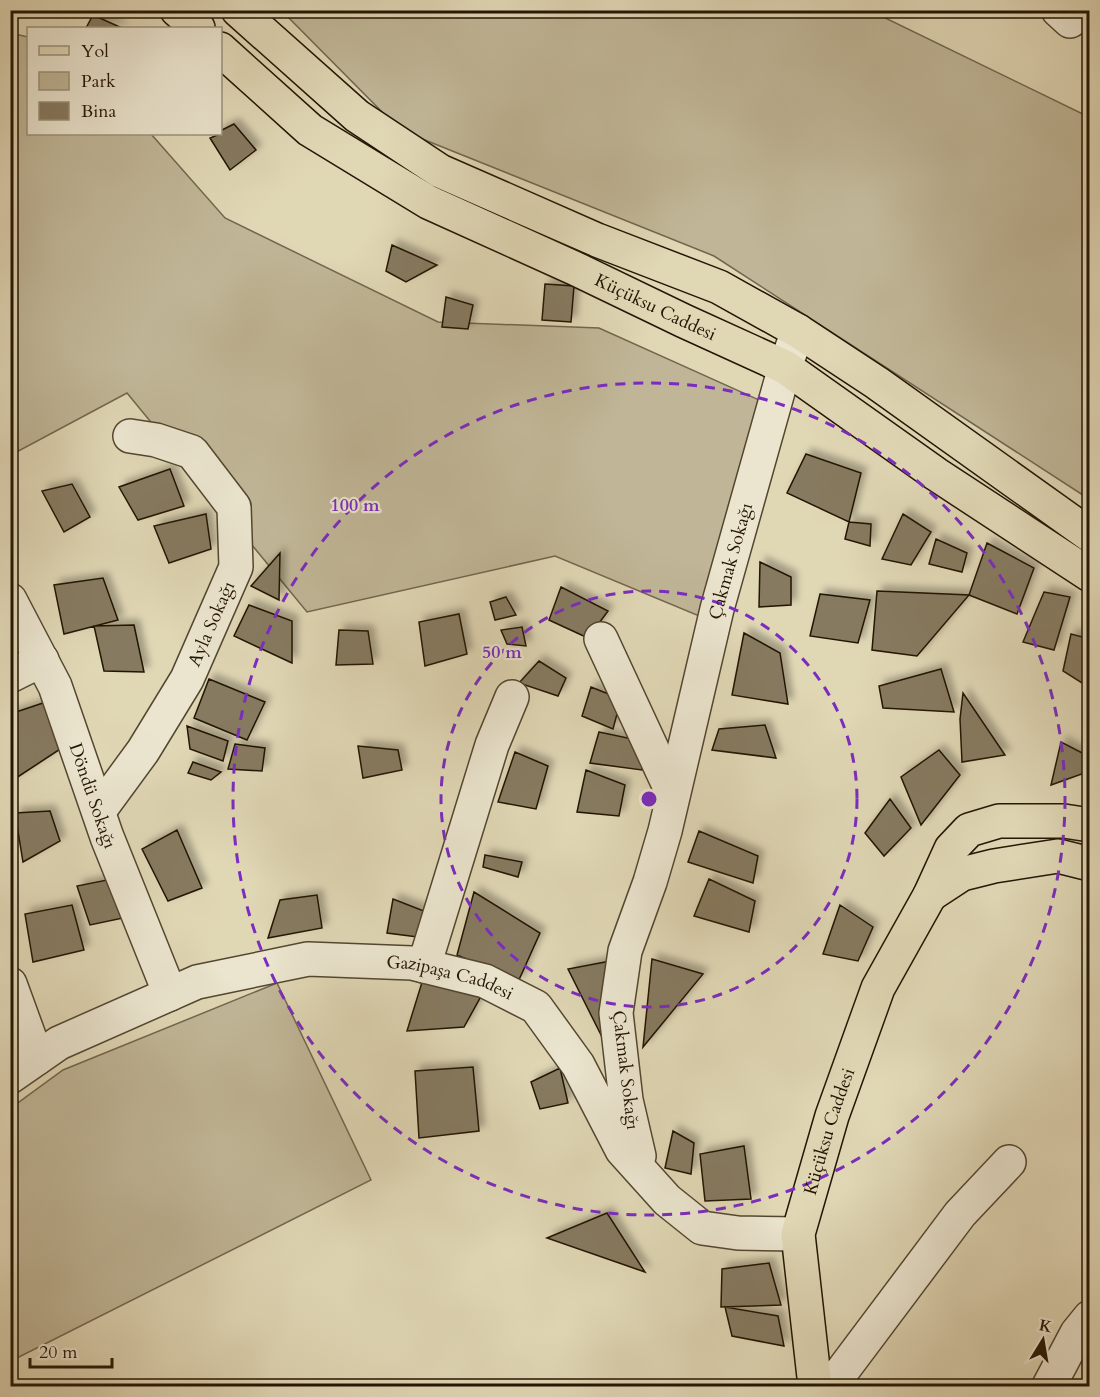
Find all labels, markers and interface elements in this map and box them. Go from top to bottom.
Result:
legend [27,27,222,135]
text: Yol [81,39,109,64]
text: Park [81,69,116,94]
text: Bina [81,99,117,124]
street label: Küçüksu Caddesi [590,268,720,347]
text: 100 m [330,493,380,518]
street label: Çakmak Sokağı [703,500,759,622]
street label: Ayla Sokağı [182,577,241,671]
text: 50 m [482,640,522,665]
street label: Döndü Sokağı [63,740,122,852]
centre of rings [639,789,659,809]
street label: Gazipaşa Caddesi [386,950,518,1006]
street label: Çakmak Sokağı [606,1009,645,1131]
street label: Küçüksu Caddesi [798,1065,861,1198]
north arrow [1013,1310,1073,1370]
text: K [1037,1314,1054,1338]
scale bar [30,1331,112,1369]
text: 20 m [39,1340,78,1365]

